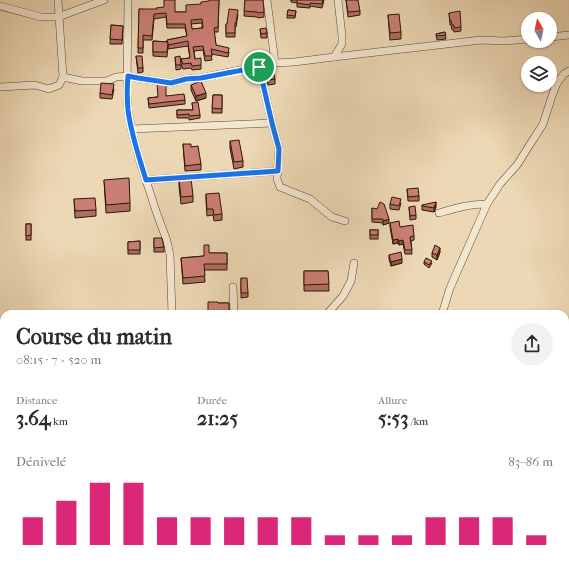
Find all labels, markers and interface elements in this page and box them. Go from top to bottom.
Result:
north arrow [521,12,557,48]
map controls [521,12,557,92]
pin [242,50,276,84]
icon: arrive [248,56,270,78]
button: layers [521,56,557,92]
button: share [511,323,553,365]
text: Course du matin [16,324,172,350]
text: 08:15 · 7 × 520 m [16,352,101,367]
text: Distance [16,394,57,407]
text: Durée [197,394,227,407]
text: Allure [378,394,407,407]
text: 3.64 [16,407,51,430]
text: 21:25 [197,407,238,430]
text: 5:53 [378,407,408,430]
text: km [51,415,68,428]
text: /km [408,415,428,428]
text: Dénivelé [16,454,66,469]
text: 83–86 m [508,454,553,469]

